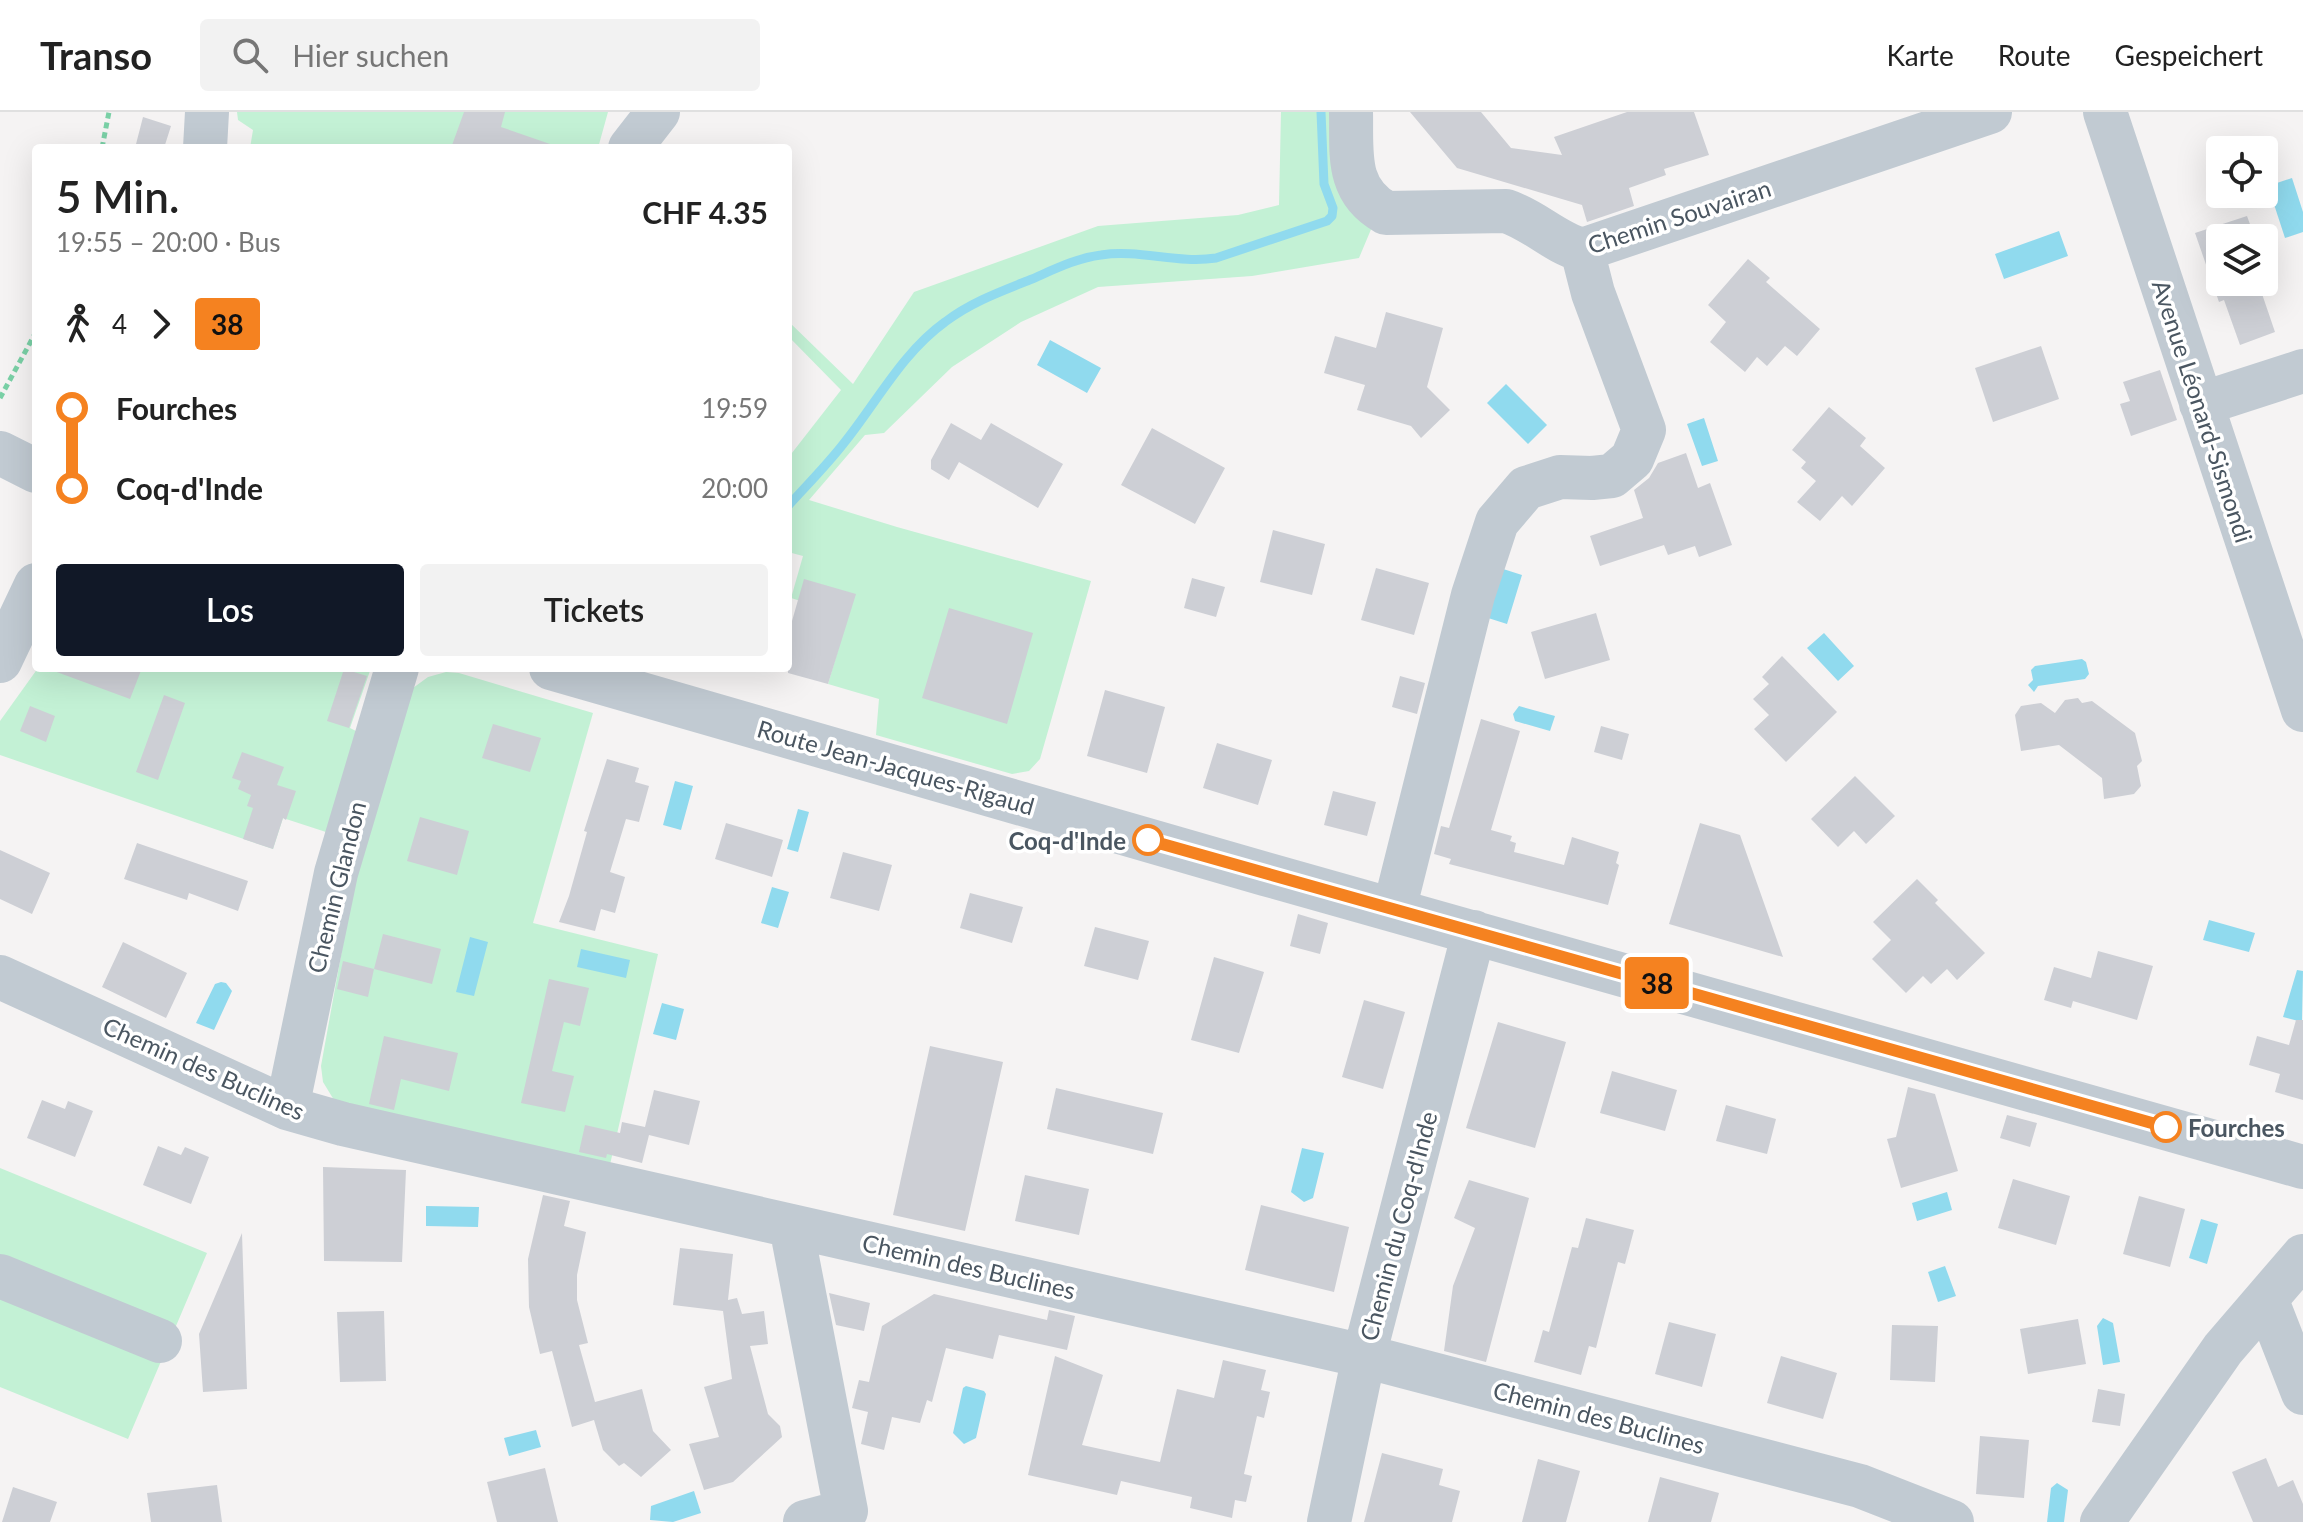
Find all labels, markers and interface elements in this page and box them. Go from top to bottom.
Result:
search box [200,19,760,91]
text: Transo [40,32,152,78]
icon: search [228,33,272,77]
text: Hier suchen [292,37,449,73]
text: Karte [1886,38,1954,72]
text: Route [1998,38,2071,72]
text: Gespeichert [2115,38,2263,72]
map controls [2206,136,2278,296]
button: locate [2206,136,2278,208]
text: 5 Min. [56,170,179,222]
street label: Chemin Souvairan [1584,173,1774,259]
text: CHF 4.35 [642,194,768,230]
button: layers [2206,224,2278,296]
text: 19:55 – 20:00 · Bus [56,226,280,258]
street label: Avenue Léonard-Sismondi [2147,276,2259,546]
icon: walk [56,302,100,346]
icon: forward [139,302,183,346]
text: 38 [211,307,244,341]
text: 4 [112,308,127,340]
text: Fourches [116,390,237,426]
text: 19:59 [701,392,768,424]
text: Coq-d'Inde [116,470,263,506]
text: 20:00 [701,472,768,504]
button: Los [56,564,404,656]
button: Tickets [420,564,768,656]
street label: Route Jean-Jacques-Rigaud [754,714,1038,820]
street label: Chemin Glandon [301,798,371,976]
marker: Coq-d'Inde [1133,825,1163,855]
place label: Coq-d'Inde [1008,826,1126,855]
line badge: 38 [1621,957,1693,1009]
text: 38 [1641,966,1673,1000]
street label: Chemin des Buclines [99,1010,309,1126]
street label: Chemin du Coq-d'Inde [1353,1108,1443,1344]
marker: Fourches [2151,1112,2181,1142]
place label: Fourches [2188,1113,2285,1142]
street label: Chemin des Buclines [860,1227,1078,1305]
street label: Chemin des Buclines [1490,1375,1708,1459]

